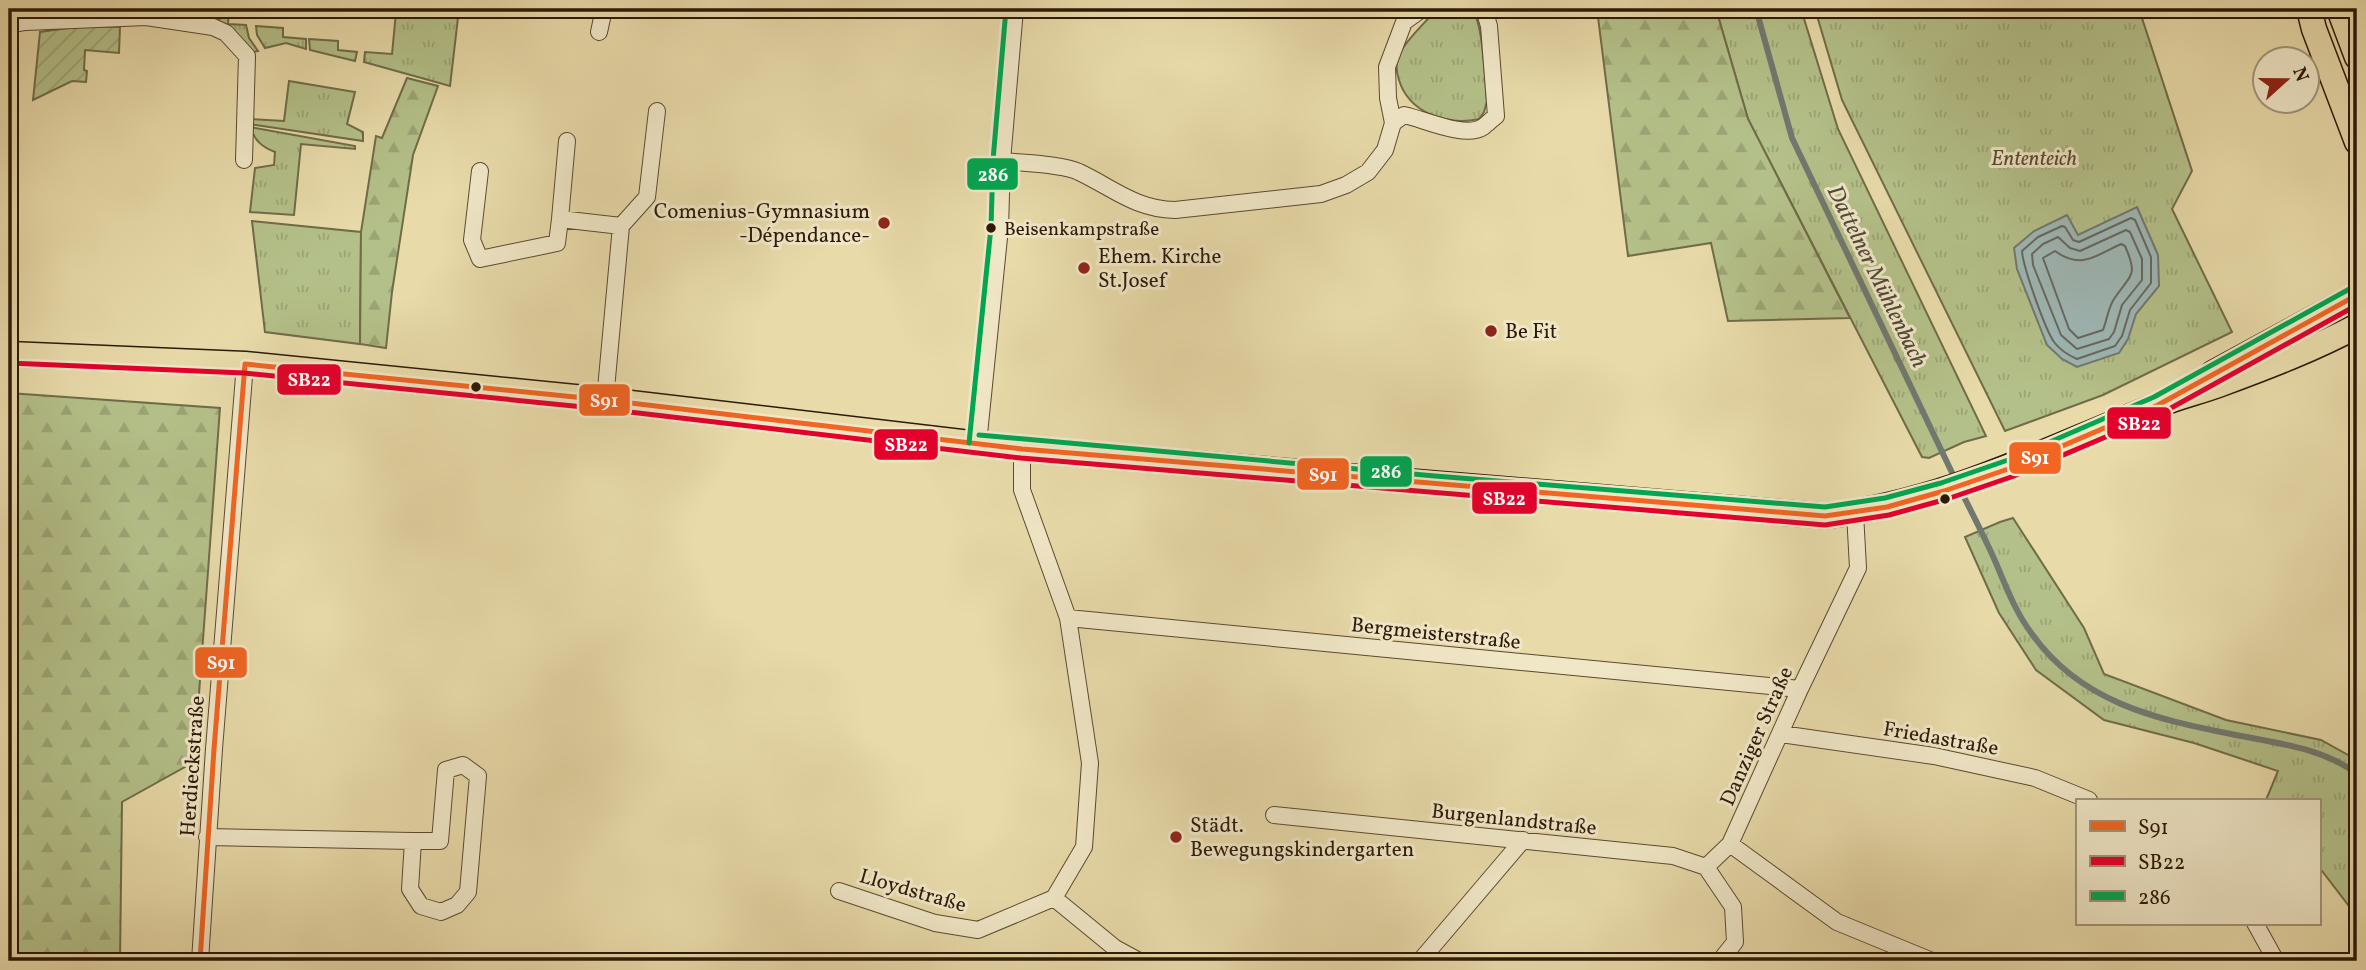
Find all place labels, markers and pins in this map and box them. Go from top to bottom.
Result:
place label: Comenius-Gymnasium -Dépendance- [654,198,870,251]
marker: Comenius-Gymnasium -Dépendance- [876,215,892,231]
place label: Beisenkampstraße [1004,217,1159,243]
marker: Beisenkampstraße [984,221,998,235]
place label: Ehem. Kirche St.Josef [1098,243,1222,296]
marker: Ehem. Kirche St.Josef [1076,260,1092,276]
place label: Be Fit [1505,318,1557,347]
marker: Be Fit [1483,323,1499,339]
unlabelled marker [469,380,483,394]
unlabelled marker [1938,492,1952,506]
place label: Städt. Bewegungskindergarten [1190,812,1414,865]
marker: Städt. Bewegungskindergarten [1168,829,1184,845]

